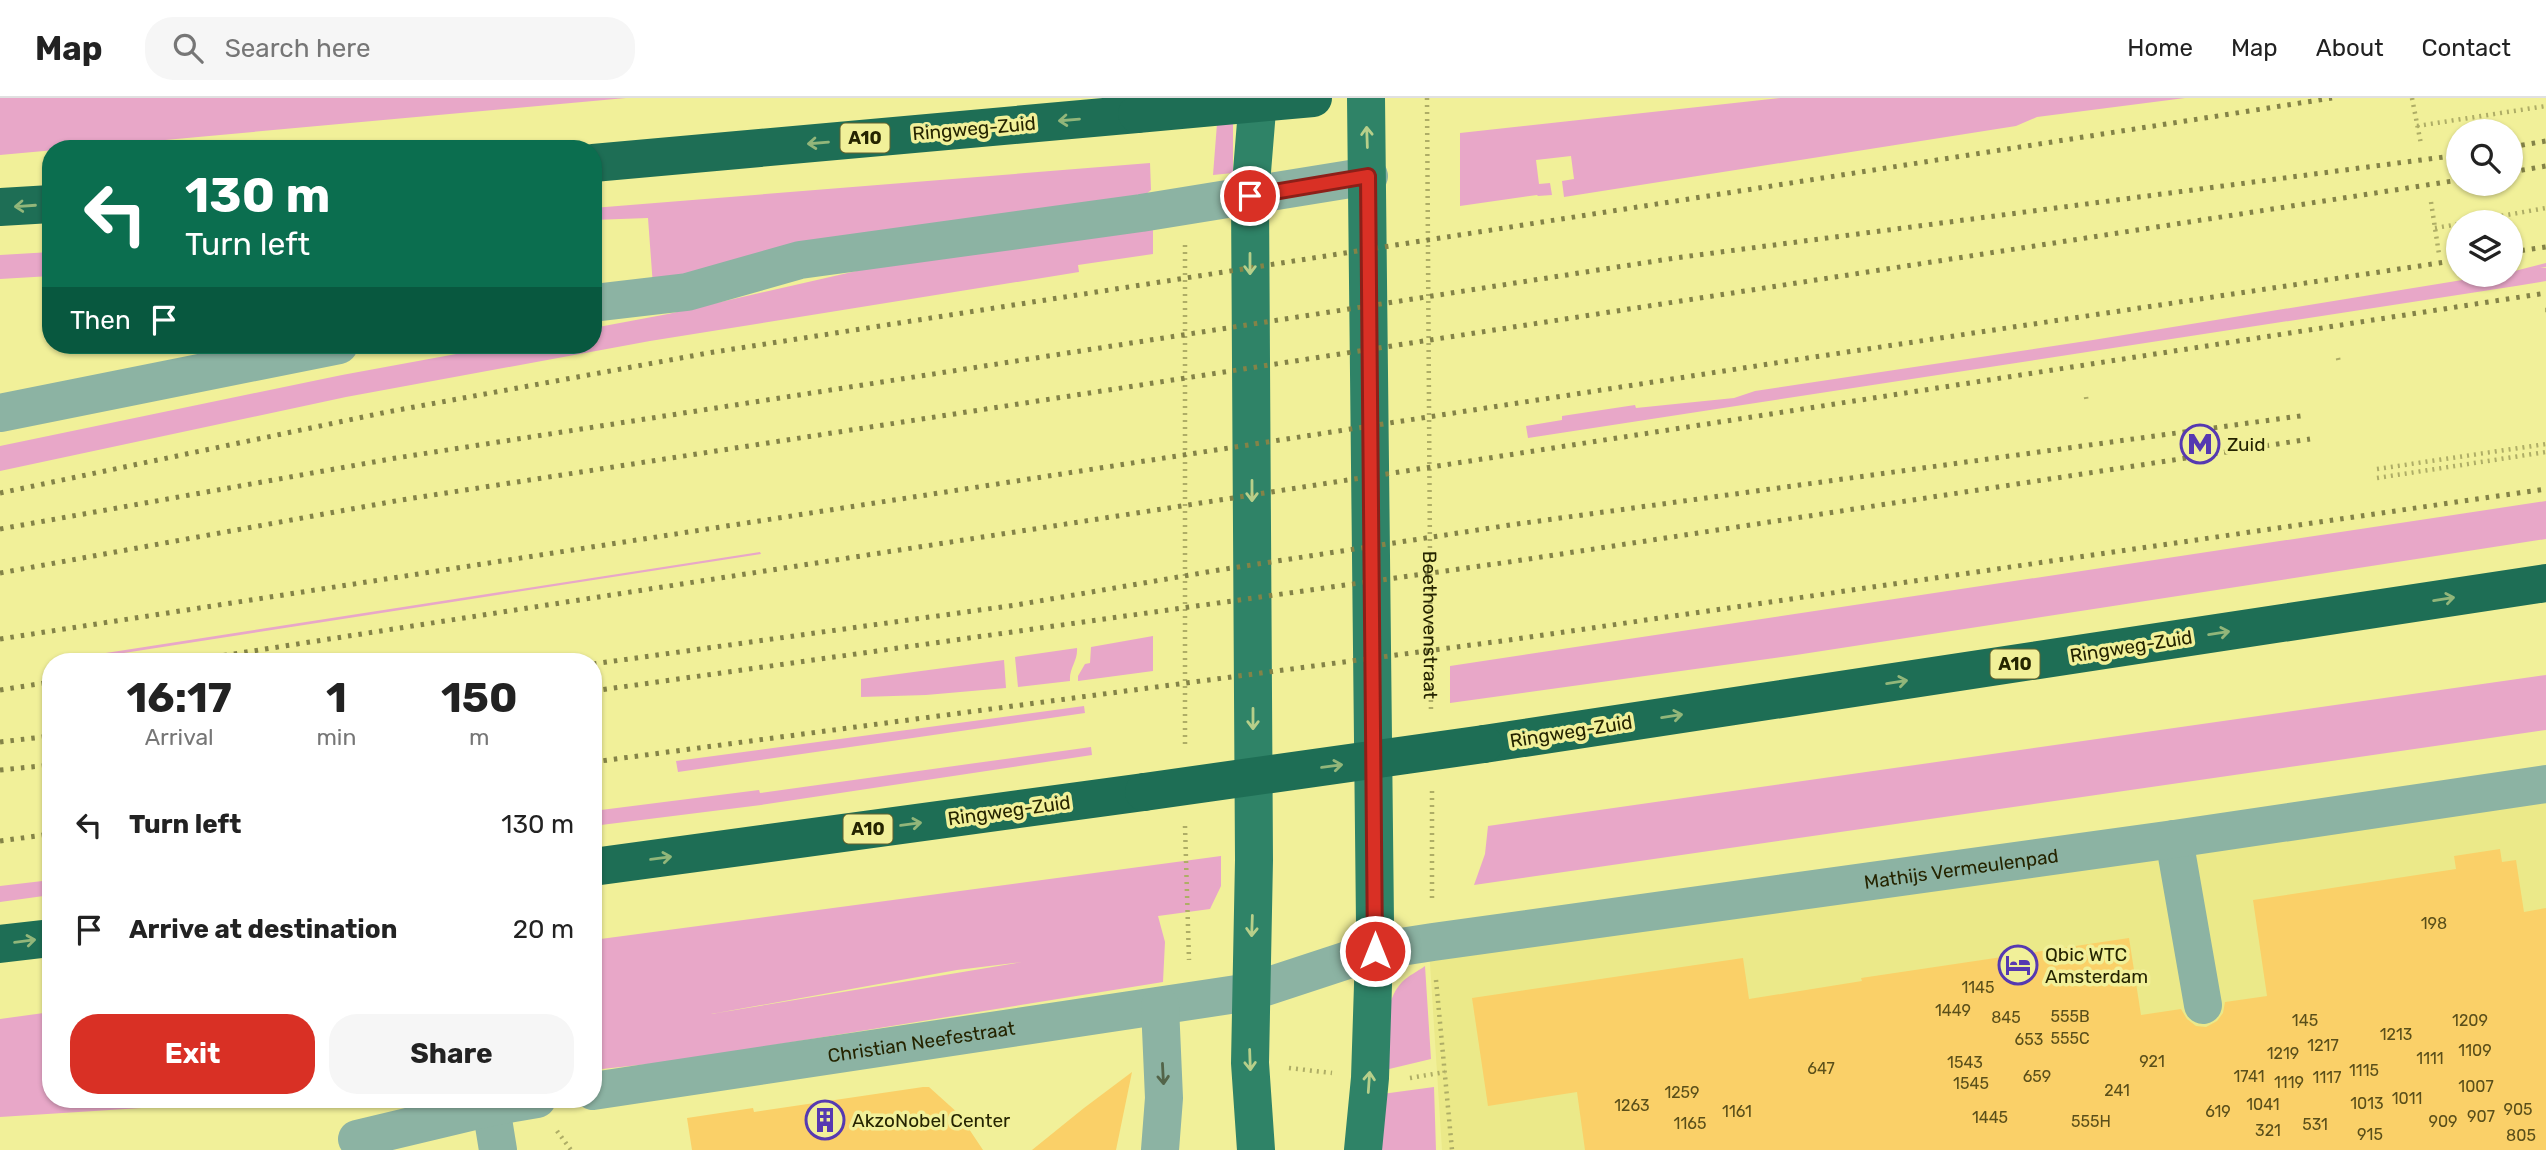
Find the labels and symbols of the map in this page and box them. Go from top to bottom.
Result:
street label: Ringweg-Zuid [911,112,1037,145]
one-way arrow [1058,114,1080,127]
road number: A10 [840,124,890,153]
one-way arrow [1361,126,1374,149]
one-way arrow [807,136,829,149]
pin [1220,166,1280,226]
one-way arrow [14,199,37,212]
one-way arrow [1243,252,1257,275]
metro station icon: Zuid [2179,423,2221,465]
place label: Zuid [2227,433,2265,456]
one-way arrow [1245,480,1259,503]
street label: Beethovenstraat [1418,551,1442,700]
one-way arrow [2432,592,2455,605]
street label: Ringweg-Zuid [2068,625,2194,668]
one-way arrow [2207,626,2230,639]
road number: A10 [1990,650,2039,678]
one-way arrow [1885,675,1908,688]
one-way arrow [1246,707,1260,730]
one-way arrow [1660,709,1683,722]
street label: Ringweg-Zuid [1508,710,1634,753]
one-way arrow [1321,759,1343,772]
street label: Ringweg-Zuid [946,790,1072,830]
road number: A10 [844,814,892,844]
one-way arrow [899,817,921,830]
street label: Mathijs Vermeulenpad [1863,844,2060,894]
one-way arrow [649,851,672,864]
one-way arrow [1245,914,1259,937]
position arrow [1338,914,1412,988]
house number: 198 [2421,914,2447,933]
one-way arrow [14,934,36,947]
place label: Qbic WTC Amsterdam [2045,943,2148,988]
hotel icon: Qbic WTC Amsterdam [1997,944,2039,986]
house number: 1145 [1961,978,1995,997]
house number: 1449 [1935,1001,1971,1020]
house number: 555B [2050,1007,2090,1026]
house number: 845 [1991,1008,2021,1027]
house number: 145 [2292,1011,2318,1030]
house number: 1209 [2452,1011,2488,1030]
street label: Christian Neefestraat [826,1016,1017,1067]
house number: 1213 [2380,1025,2412,1044]
house number: 555C [2050,1029,2090,1048]
house number: 653 [2015,1030,2043,1049]
house number: 1217 [2307,1036,2339,1055]
house number: 1109 [2458,1041,2492,1060]
house number: 1219 [2267,1044,2299,1063]
one-way arrow [1244,1049,1257,1072]
house number: 1111 [2416,1049,2444,1068]
house number: 921 [2139,1052,2165,1071]
house number: 1543 [1947,1053,1983,1072]
house number: 647 [1807,1059,1835,1078]
house number: 1115 [2349,1061,2379,1080]
one-way arrow [1156,1062,1169,1085]
house number: 659 [2023,1067,2051,1086]
house number: 1741 [2234,1067,2264,1086]
house number: 1117 [2313,1068,2341,1087]
one-way arrow [1363,1071,1376,1094]
house number: 1119 [2274,1073,2304,1092]
house number: 1545 [1953,1074,1989,1093]
house number: 1007 [2458,1077,2494,1096]
house number: 241 [2104,1081,2130,1100]
house number: 1259 [1664,1083,1700,1102]
house number: 1011 [2392,1089,2422,1108]
house number: 1013 [2350,1094,2384,1113]
house number: 1041 [2246,1095,2280,1114]
house number: 1263 [1614,1096,1650,1115]
building icon: AkzoNobel Center [804,1099,846,1141]
house number: 905 [2503,1100,2533,1119]
house number: 1161 [1722,1102,1752,1121]
house number: 619 [2205,1102,2231,1121]
house number: 907 [2467,1107,2495,1126]
house number: 1445 [1972,1108,2008,1127]
place label: AkzoNobel Center [852,1109,1011,1132]
house number: 555H [2071,1112,2111,1131]
house number: 909 [2428,1112,2458,1131]
house number: 1165 [1674,1114,1706,1133]
house number: 531 [2302,1115,2328,1134]
house number: 321 [2255,1121,2281,1140]
house number: 915 [2357,1125,2383,1144]
house number: 805 [2506,1126,2536,1145]

